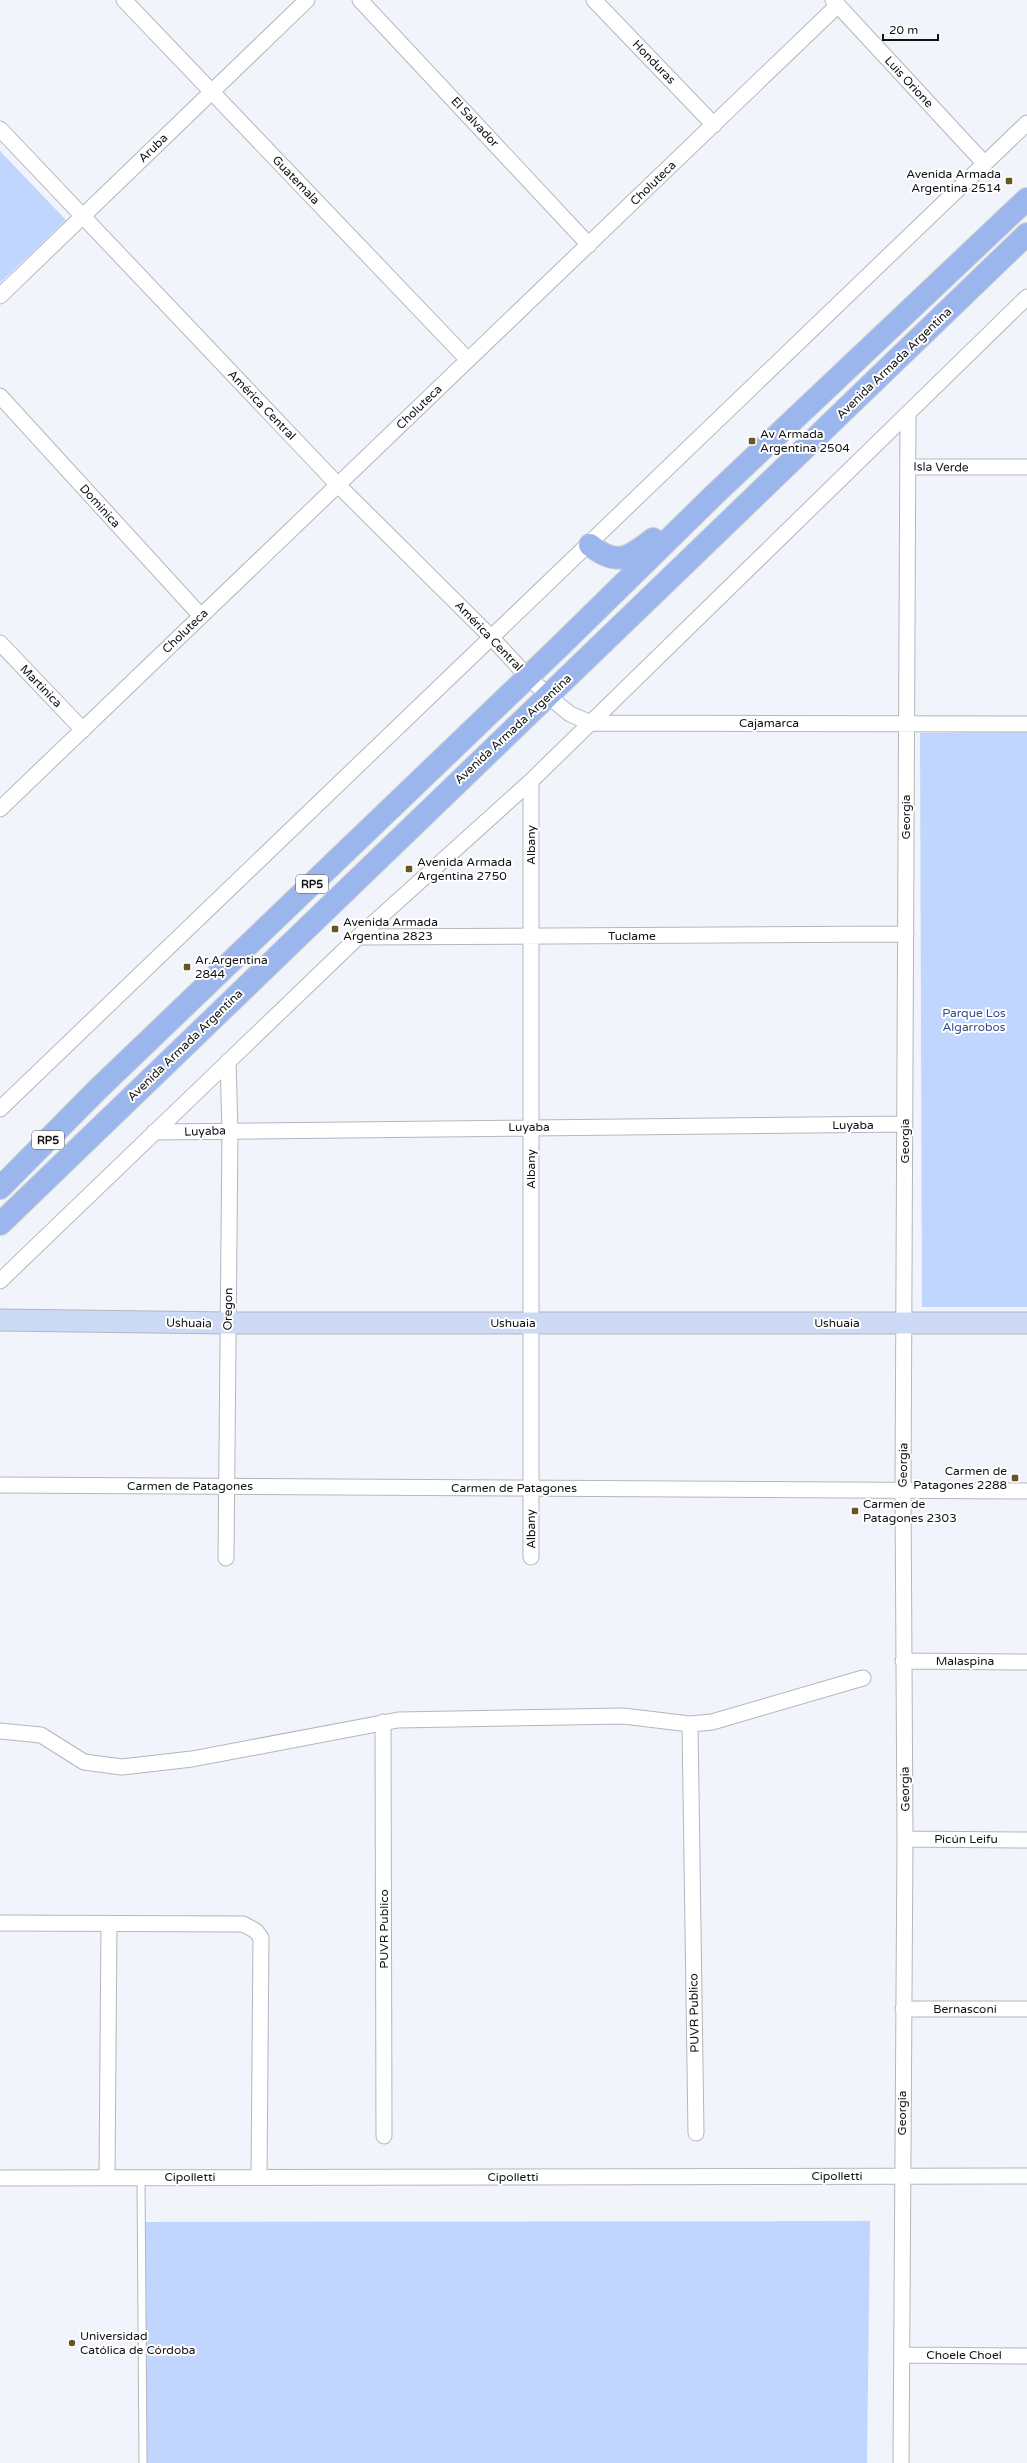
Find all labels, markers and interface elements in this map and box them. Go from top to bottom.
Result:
scale bar [883,16,938,42]
text: 20 m [889,23,918,37]
street label: Honduras [630,37,678,87]
street label: Luis Orione [882,54,936,111]
street label: El Salvador [448,94,502,150]
street label: Aruba [136,131,170,165]
street label: Guatemala [270,153,322,207]
street label: Choluteca [627,158,679,208]
place label: Avenida Armada Argentina 2514 [906,167,1001,195]
marker: Avenida Armada Argentina 2514 [1004,176,1014,186]
street label: Avenida Armada Argentina [834,304,954,422]
street label: América Central [225,367,299,443]
street label: Choluteca [393,382,445,432]
place label: Av Armada Argentina 2504 [760,427,850,455]
marker: Av Armada Argentina 2504 [747,436,757,446]
street label: Isla Verde [913,460,969,474]
street label: Dominica [77,481,123,531]
street label: América Central [452,598,526,674]
street label: Choluteca [159,606,211,656]
street label: Martinica [17,662,65,710]
street label: Avenida Armada Argentina [452,671,574,787]
street label: Cajamarca [739,716,799,730]
street label: Georgia [899,795,913,839]
street label: Albany [524,825,538,865]
place label: Avenida Armada Argentina 2750 [417,855,512,883]
marker: Avenida Armada Argentina 2750 [404,864,414,874]
road number: RP5 [296,875,328,893]
place label: Avenida Armada Argentina 2823 [343,915,438,943]
marker: Avenida Armada Argentina 2823 [330,924,340,934]
street label: Tuclame [608,929,656,943]
place label: Ar.Argentina 2844 [195,953,268,981]
marker: Ar.Argentina 2844 [182,962,192,972]
street label: Avenida Armada Argentina [125,986,245,1104]
park label: Parque Los Algarrobos [942,1006,1006,1034]
street label: Luyaba [832,1118,874,1132]
street label: Georgia [898,1119,912,1163]
street label: Luyaba [508,1120,550,1134]
street label: Luyaba [184,1123,226,1139]
road number: RP5 [32,1131,64,1149]
street label: Albany [524,1149,538,1189]
street label: Oregon [221,1287,235,1331]
street label: Ushuaia [166,1316,212,1330]
street label: Ushuaia [490,1316,536,1330]
street label: Ushuaia [814,1316,860,1330]
street label: Georgia [896,1442,910,1488]
place label: Carmen de Patagones 2288 [913,1464,1007,1492]
marker: Carmen de Patagones 2288 [1010,1473,1020,1483]
street label: Carmen de Patagones [127,1479,253,1493]
street label: Carmen de Patagones [451,1481,577,1495]
place label: Carmen de Patagones 2303 [863,1497,957,1525]
marker: Carmen de Patagones 2303 [850,1506,860,1516]
street label: Albany [524,1508,538,1549]
street label: Malaspina [936,1654,994,1668]
street label: Georgia [898,1766,912,1812]
street label: Picún Leifu [934,1832,998,1846]
street label: PUVR Publico [377,1889,391,1969]
street label: PUVR Publico [686,1973,702,2053]
street label: Bernasconi [933,2002,997,2016]
street label: Georgia [895,2091,909,2135]
street label: Cipolletti [811,2169,863,2183]
street label: Cipolletti [164,2170,216,2184]
street label: Cipolletti [487,2170,539,2184]
place label: Universidad Católica de Córdoba [80,2329,196,2357]
marker: Universidad Católica de Córdoba [67,2338,77,2348]
street label: Choele Choel [926,2348,1002,2362]

